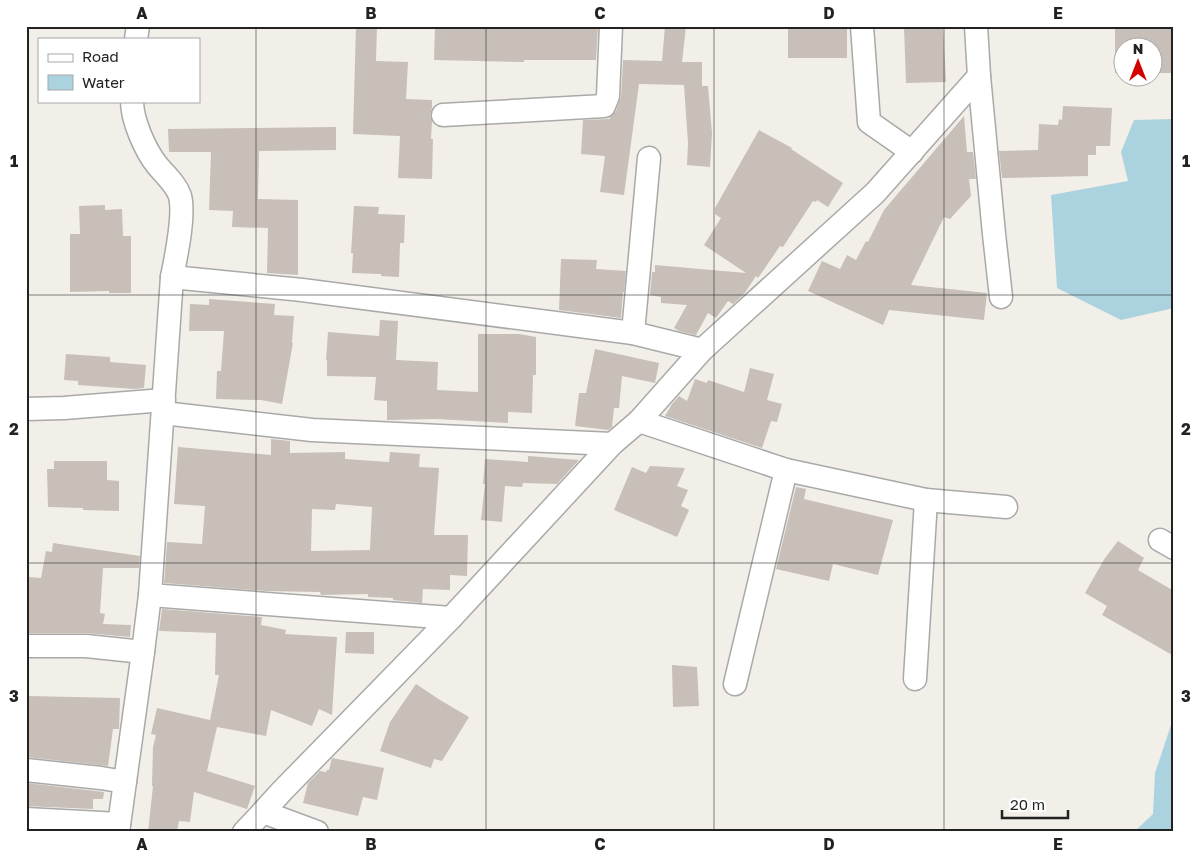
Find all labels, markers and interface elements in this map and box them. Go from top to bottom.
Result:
text: A [136,3,148,23]
text: B [365,3,377,23]
text: C [594,3,606,23]
text: D [823,3,835,23]
text: E [1053,3,1063,23]
legend [38,38,200,102]
north arrow [1112,38,1162,88]
text: N [1133,40,1143,57]
text: Road [82,47,119,65]
text: Water [82,73,125,91]
text: 1 [10,151,18,171]
text: 1 [1182,151,1190,171]
text: 2 [9,419,19,439]
text: 2 [1181,419,1191,439]
text: 3 [9,686,19,706]
text: 3 [1181,686,1191,706]
scale bar [1002,788,1069,820]
text: 20 m [1010,795,1045,813]
text: A [136,834,148,854]
text: B [365,834,377,854]
text: C [594,834,606,854]
text: D [823,834,835,854]
text: E [1053,834,1063,854]

